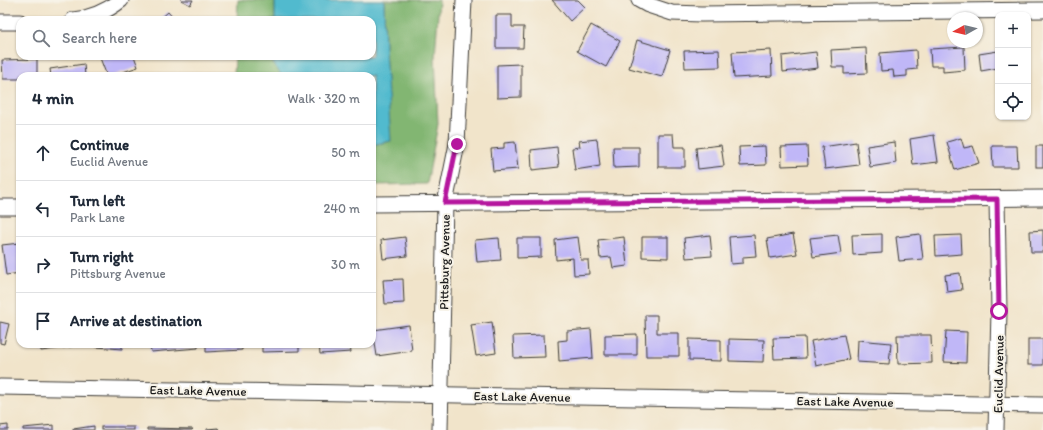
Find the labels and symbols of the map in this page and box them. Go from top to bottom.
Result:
north arrow [947,12,983,48]
route end [448,135,466,153]
street label: Pittsburg Avenue [436,214,453,310]
route start [990,302,1008,320]
street label: Euclid Avenue [990,335,1007,413]
street label: East Lake Avenue [149,382,247,399]
street label: East Lake Avenue [473,388,571,405]
street label: East Lake Avenue [796,393,894,410]

